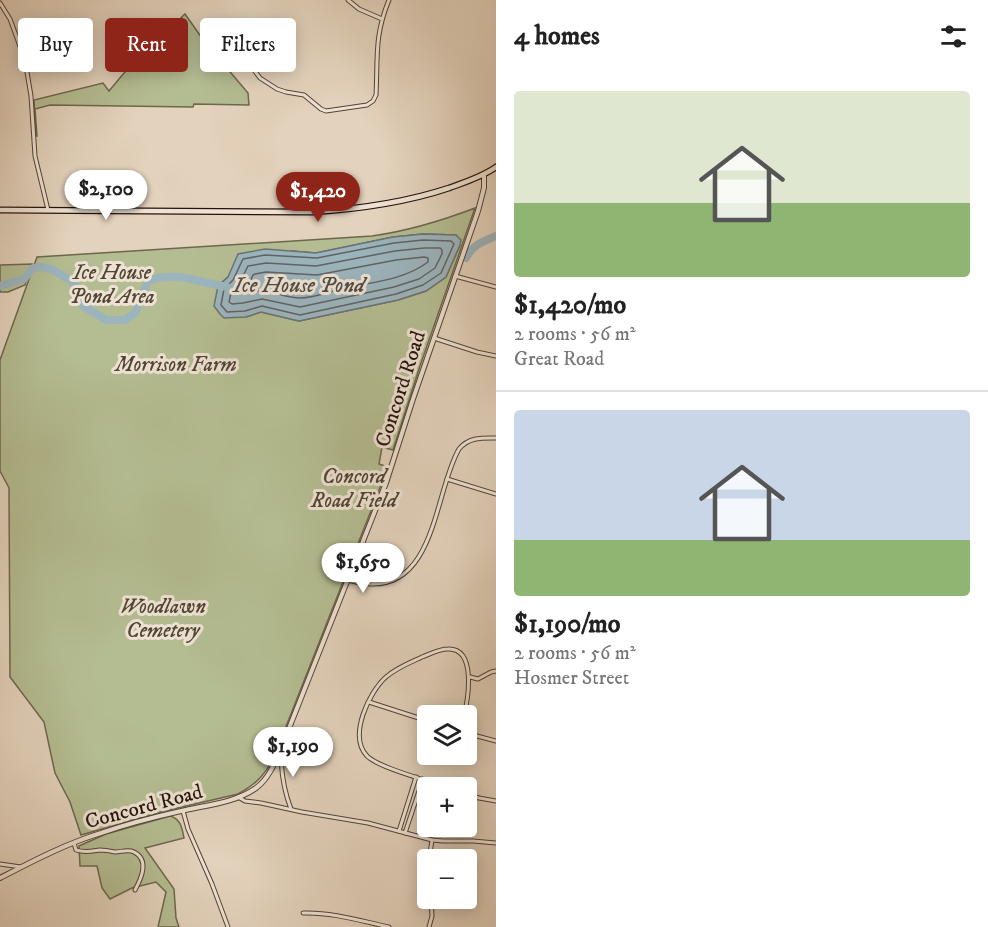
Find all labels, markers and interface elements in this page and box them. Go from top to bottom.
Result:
chip: Buy [18,18,93,72]
chip: Rent [105,18,188,72]
chip: Filters [200,18,296,72]
text: 4 homes [514,20,600,53]
icon: filters [937,20,970,53]
icon: home [688,130,796,238]
pin: $2,100 [57,170,155,221]
pin: $1,420 [269,172,367,223]
text: $2,100 [78,177,134,202]
text: $1,420 [290,179,346,204]
park label: Ice House Pond Area [69,260,155,310]
water label: Ice House Pond [231,272,368,299]
text: $1,420/mo [514,289,626,322]
text: 2 rooms · 56 m² [514,322,636,347]
street label: Concord Road [370,327,432,450]
text: Great Road [514,347,604,372]
park label: Morrison Farm [113,352,237,378]
icon: home [688,449,796,557]
park label: Concord Road Field [310,464,400,514]
pin: $1,650 [314,543,412,594]
text: $1,650 [336,550,390,575]
park label: Woodlawn Cemetery [120,594,206,644]
text: $1,190/mo [514,608,620,641]
text: 2 rooms · 56 m² [514,641,636,666]
text: Hosmer Street [514,666,629,691]
map controls [417,705,477,909]
button: layers [417,705,477,765]
pin: $1,190 [244,727,342,778]
text: $1,190 [267,734,319,759]
button: + [417,777,477,837]
street label: Concord Road [82,779,206,835]
button: − [417,849,477,909]

